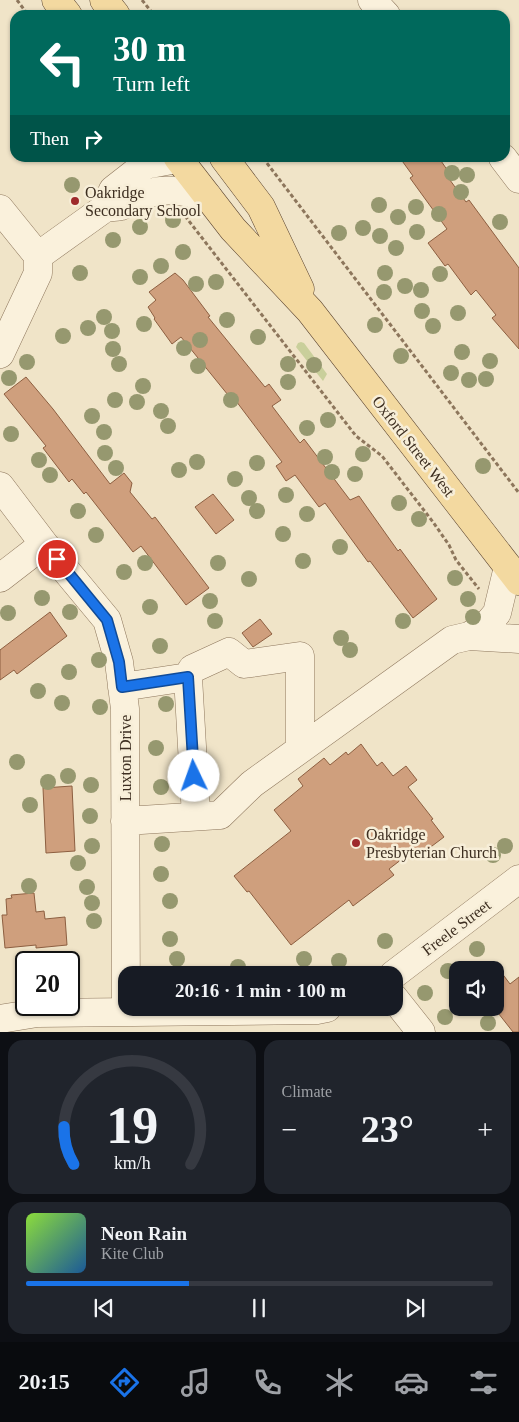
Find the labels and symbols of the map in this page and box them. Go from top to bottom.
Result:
place label: Oakridge Secondary School [85,184,202,220]
marker: Oakridge Secondary School [69,195,81,207]
street label: Oxford Street West [369,393,458,500]
pin [36,538,78,580]
street label: Luxton Drive [117,715,134,801]
position arrow [167,749,219,801]
place label: Oakridge Presbyterian Church [366,826,497,862]
marker: Oakridge Presbyterian Church [350,837,362,849]
street label: Freele Street [419,896,494,959]
speed limit sign: 20 [15,951,80,1016]

